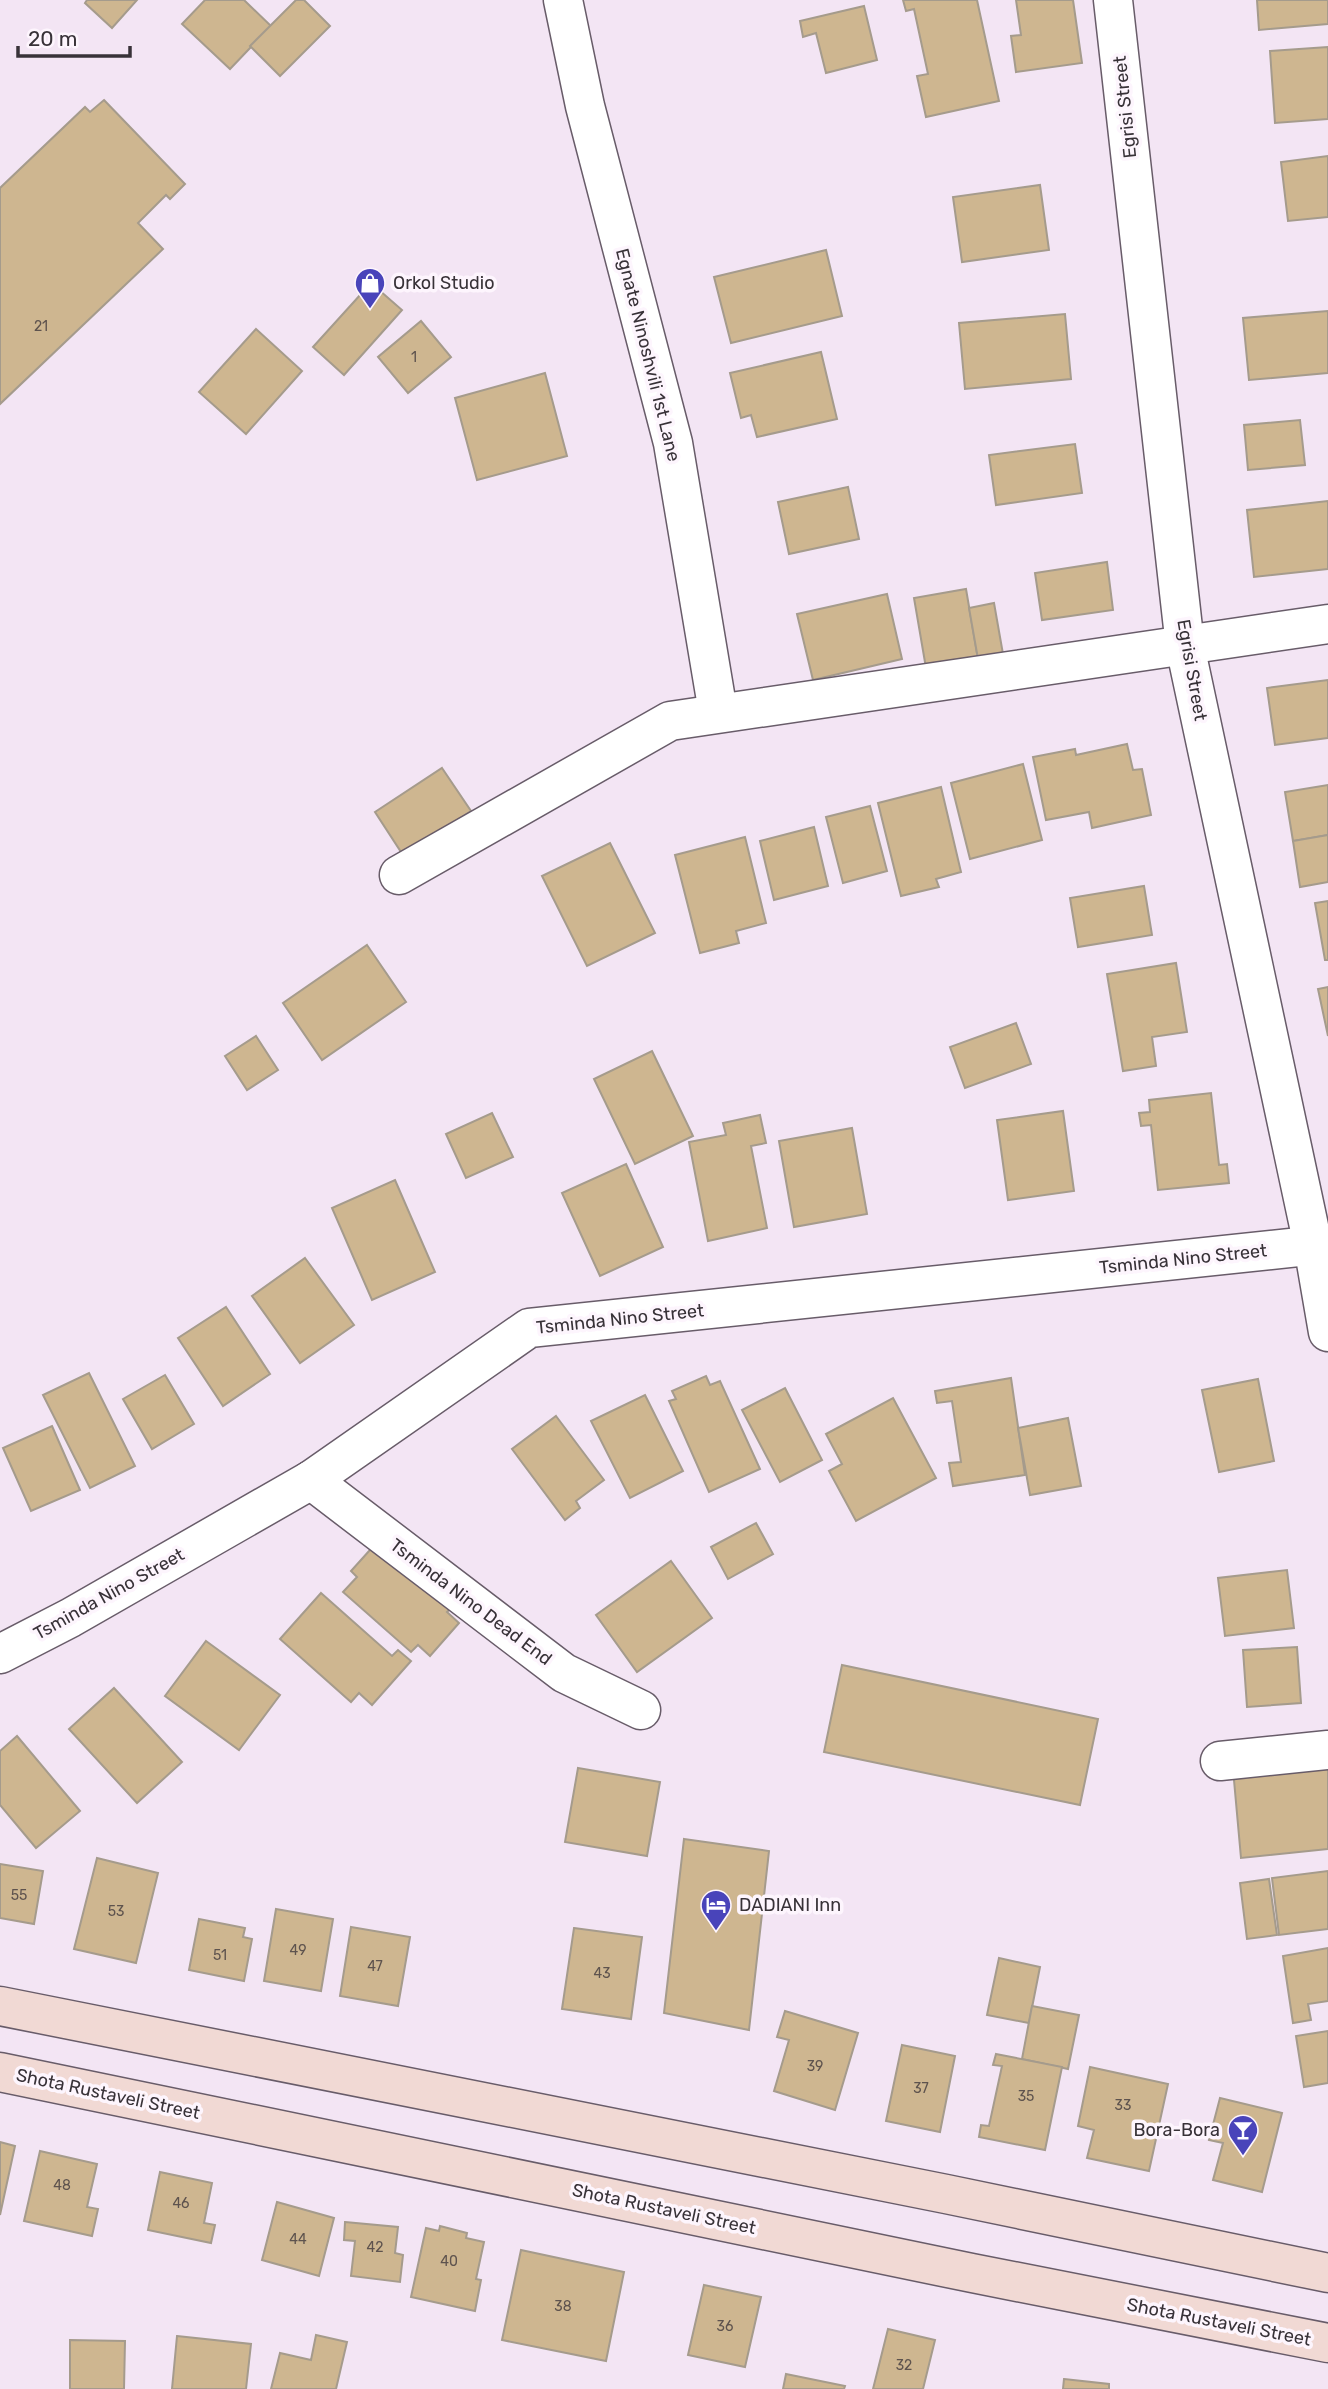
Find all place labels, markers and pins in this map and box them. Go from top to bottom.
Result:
shop icon: Orkol Studio [353,266,387,310]
place label: Orkol Studio [393,272,494,294]
hotel icon: DADIANI Inn [699,1888,733,1932]
place label: DADIANI Inn [739,1894,841,1916]
bar icon: Bora-Bora [1226,2113,1260,2157]
place label: Bora-Bora [1133,2119,1220,2141]

